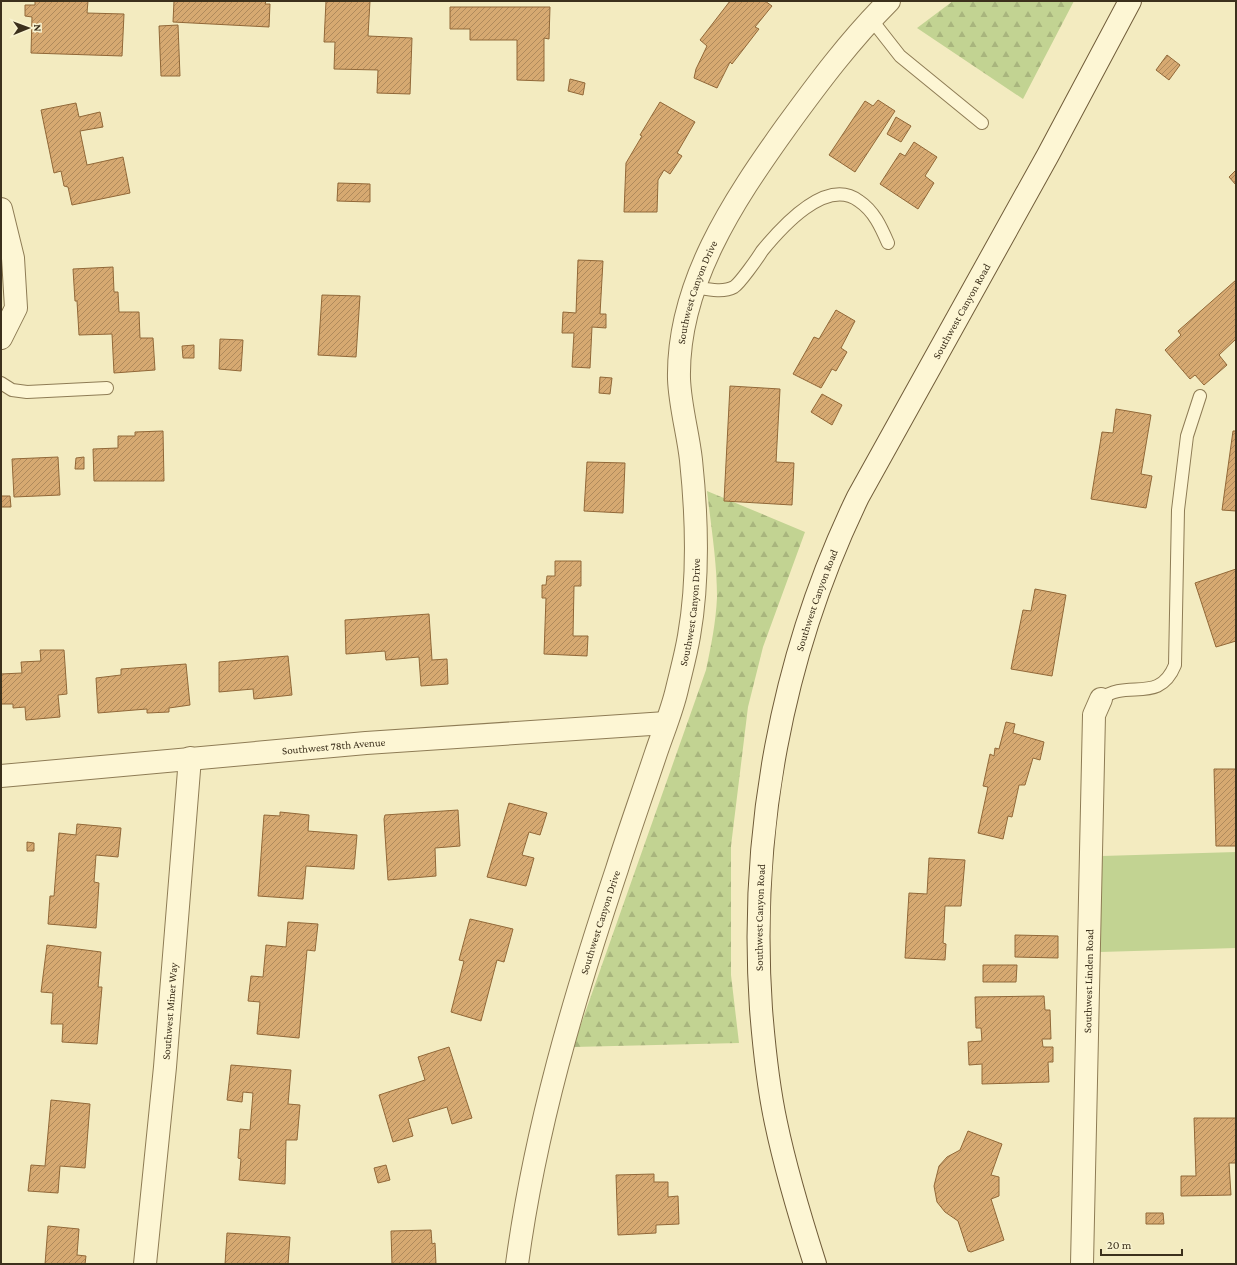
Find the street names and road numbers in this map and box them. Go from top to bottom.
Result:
street label: Southwest Canyon Drive [675,238,719,345]
street label: Southwest Canyon Road [930,261,993,361]
street label: Southwest Canyon Road [793,547,840,652]
street label: Southwest Canyon Drive [677,558,702,667]
street label: Southwest 78th Avenue [281,736,386,757]
street label: Southwest Canyon Road [753,863,767,971]
street label: Southwest Canyon Drive [578,869,622,976]
street label: Southwest Linden Road [1081,929,1095,1033]
street label: Southwest Miner Way [160,961,180,1060]

